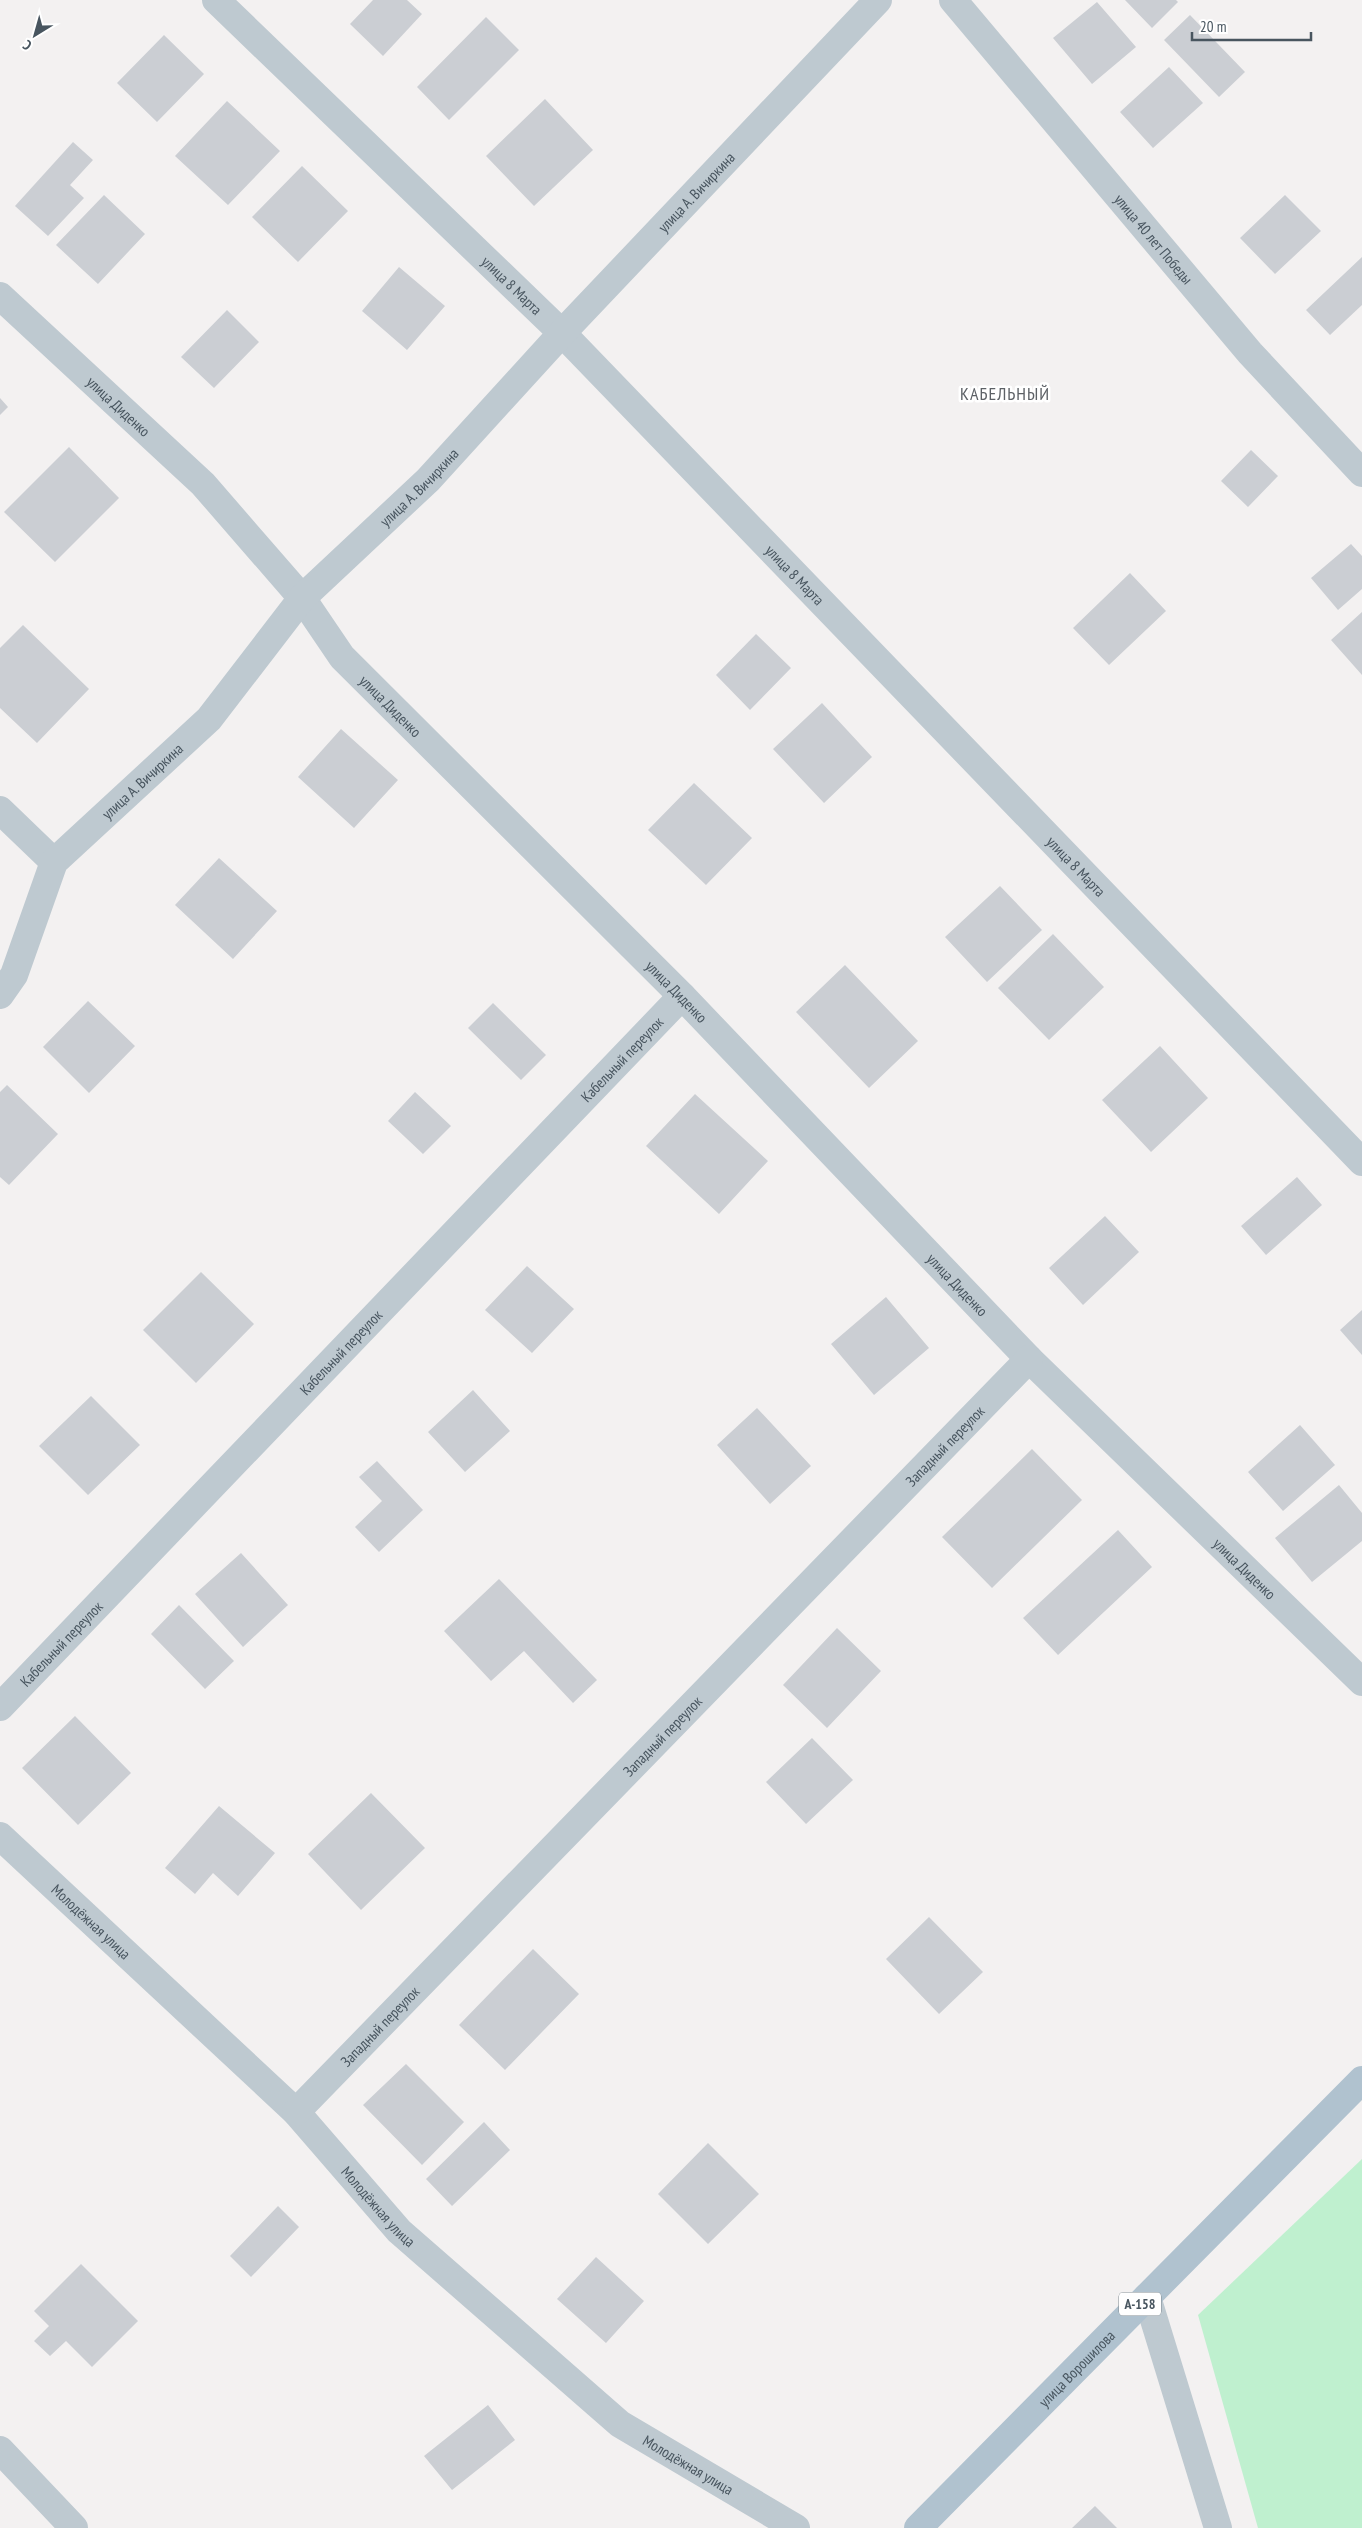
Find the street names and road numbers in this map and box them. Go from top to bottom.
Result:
street label: улица А. Вичиркина [653,148,739,236]
street label: улица 40 лет Победы [1110,190,1197,288]
street label: улица 8 Марта [478,252,546,318]
street label: улица Диденко [83,372,155,440]
street label: улица А. Вичиркина [375,444,462,530]
street label: улица 8 Марта [762,540,829,609]
street label: улица Диденко [356,671,426,741]
street label: улица А. Вичиркина [97,739,186,823]
street label: улица 8 Марта [1043,832,1110,900]
street label: улица Диденко [642,956,712,1026]
street label: Кабельный переулок [576,1012,667,1106]
street label: улица Диденко [923,1249,992,1320]
street label: Кабельный переулок [295,1305,386,1399]
street label: Западный переулок [901,1401,988,1490]
street label: улица Диденко [1210,1534,1280,1603]
street label: Кабельный переулок [16,1597,106,1690]
street label: Западный переулок [619,1691,706,1780]
street label: Молодёжная улица [48,1880,135,1963]
street label: Западный переулок [336,1982,423,2070]
street label: Молодёжная улица [338,2162,419,2250]
road number: А-158 [1119,2292,1161,2316]
street label: улица Ворошилова [1034,2326,1119,2411]
street label: Молодёжная улица [640,2430,737,2498]

